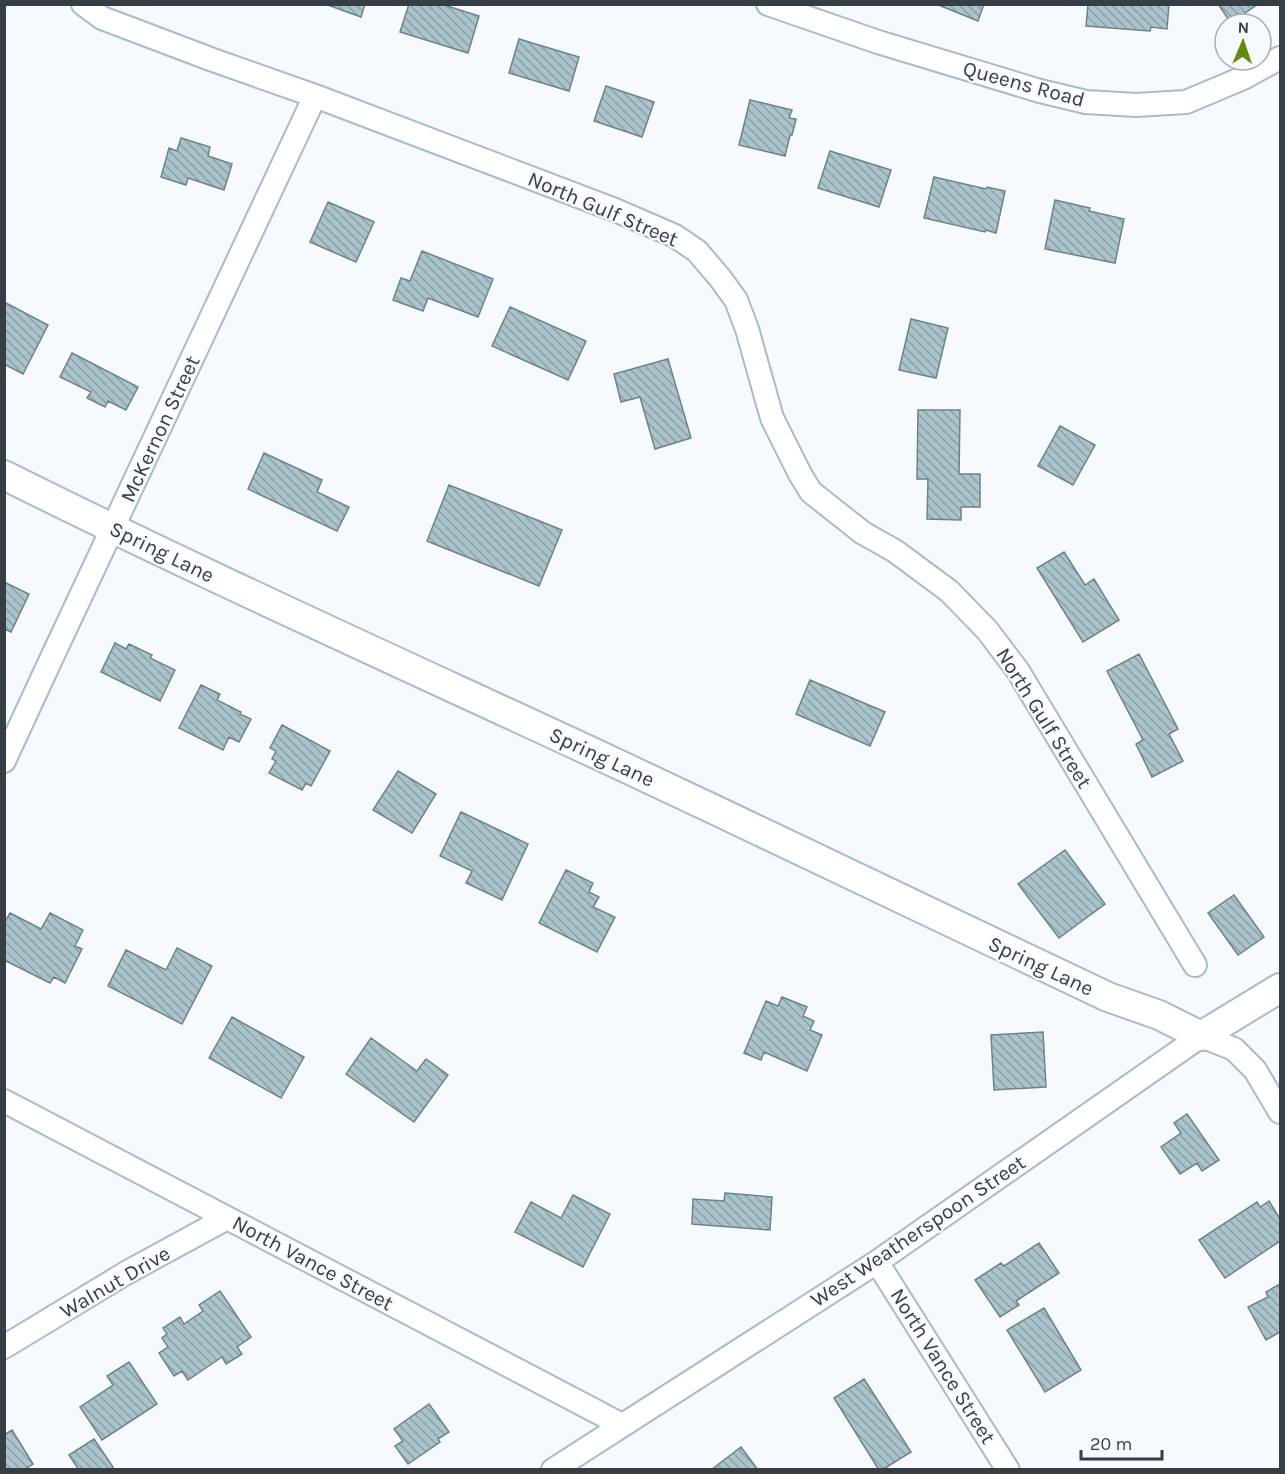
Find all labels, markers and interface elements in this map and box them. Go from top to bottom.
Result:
north arrow [1213,12,1273,72]
text: N [1237,18,1250,37]
street label: Queens Road [961,56,1087,112]
street label: North Gulf Street [524,167,682,252]
street label: McKernon Street [115,352,205,506]
street label: Spring Lane [106,516,218,588]
street label: North Gulf Street [991,643,1097,793]
street label: Spring Lane [546,722,658,792]
street label: Spring Lane [985,931,1097,1001]
street label: West Weatherspoon Street [806,1150,1030,1312]
street label: North Vance Street [229,1210,398,1316]
street label: Walnut Drive [56,1241,174,1323]
street label: North Vance Street [885,1284,1001,1448]
scale bar [1081,1423,1162,1461]
text: 20 m [1090,1433,1132,1455]

